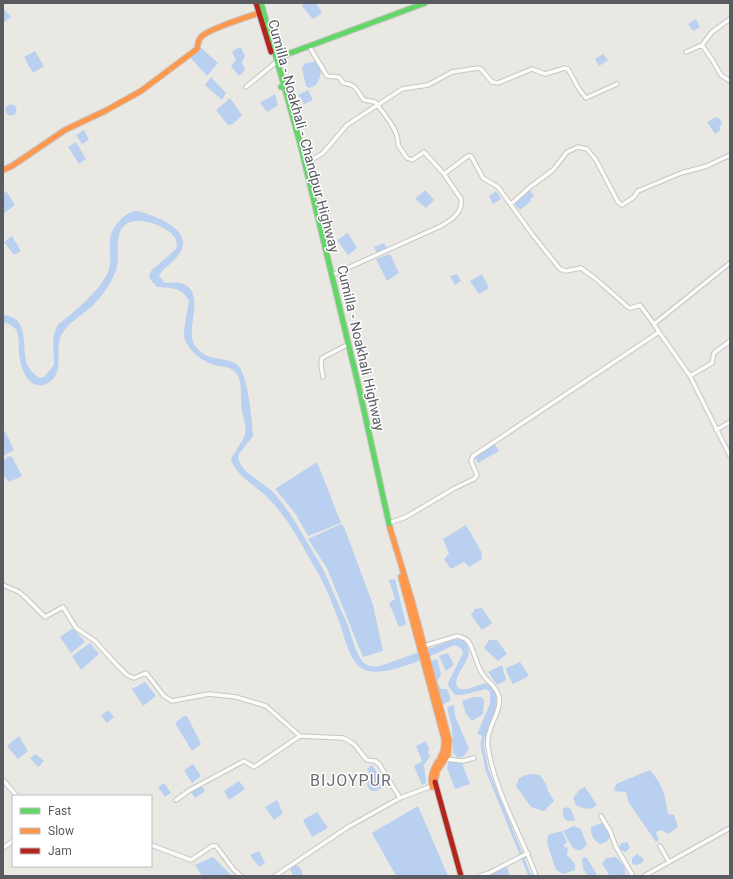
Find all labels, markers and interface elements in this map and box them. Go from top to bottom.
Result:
street label: Cumilla - Noakhali - Chandpur Highway [265,18,343,255]
street label: Cumilla - Noakhali Highway [334,264,388,433]
district label: BIJOYPUR [310,771,392,790]
legend [12,795,152,867]
text: Fast [48,804,71,818]
text: Slow [48,824,74,838]
text: Jam [48,844,72,858]

